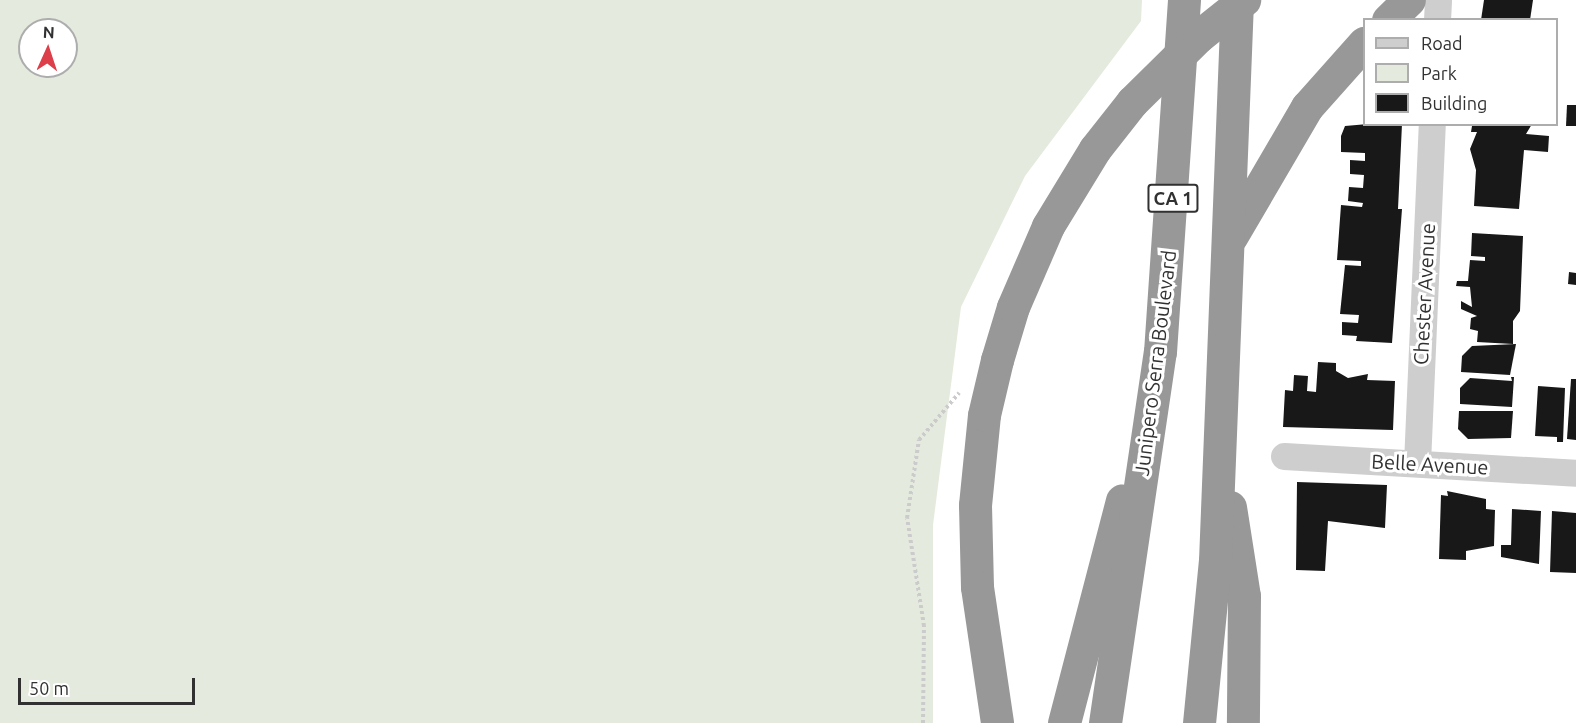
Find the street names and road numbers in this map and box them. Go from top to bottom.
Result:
road number: CA 1 [1146,183,1200,213]
street label: Chester Avenue [1408,223,1440,365]
street label: Junipero Serra Boulevard [1129,249,1181,477]
street label: Belle Avenue [1371,449,1489,479]

